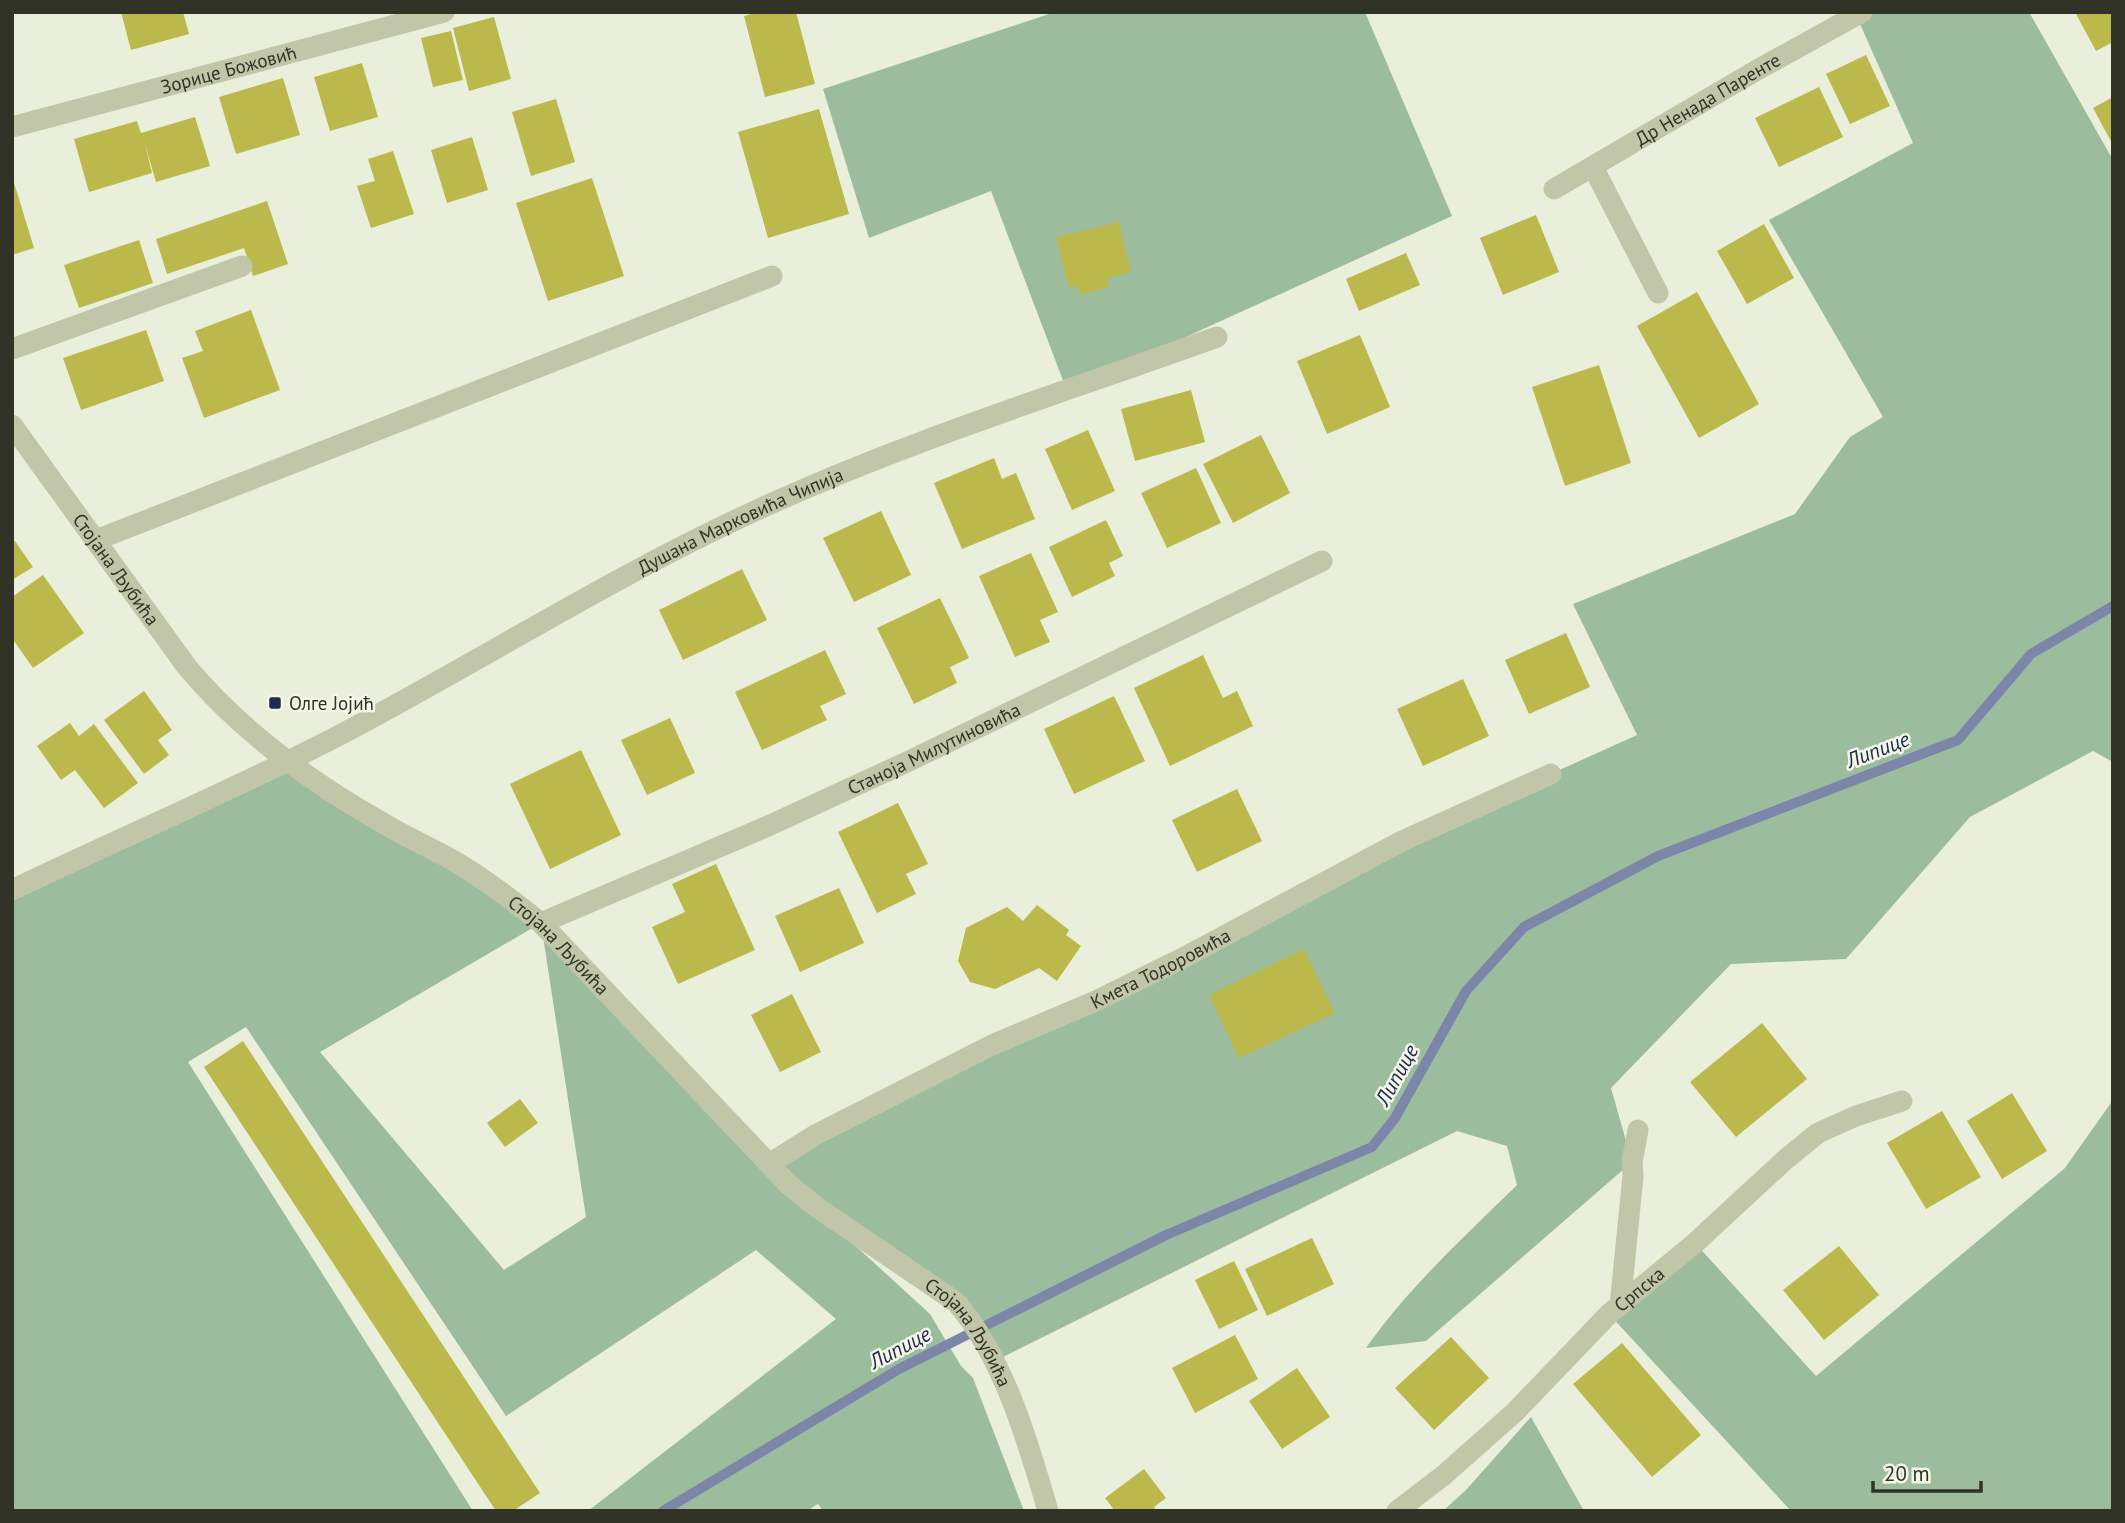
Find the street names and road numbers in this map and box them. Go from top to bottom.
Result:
street label: Зорице Божовић [158,40,299,99]
street label: Др Ненада Паренте [1631,48,1784,151]
street label: Душана Марковића Чипија [633,462,847,580]
street label: Стојана Љубића [68,508,165,630]
street label: Станоја Милутиновића [844,697,1024,800]
street label: Стојана Љубића [504,890,615,1000]
street label: Кмета Тодоровића [1086,923,1235,1014]
street label: Српска [1609,1261,1669,1317]
street label: Стојана Љубића [920,1272,1017,1390]

